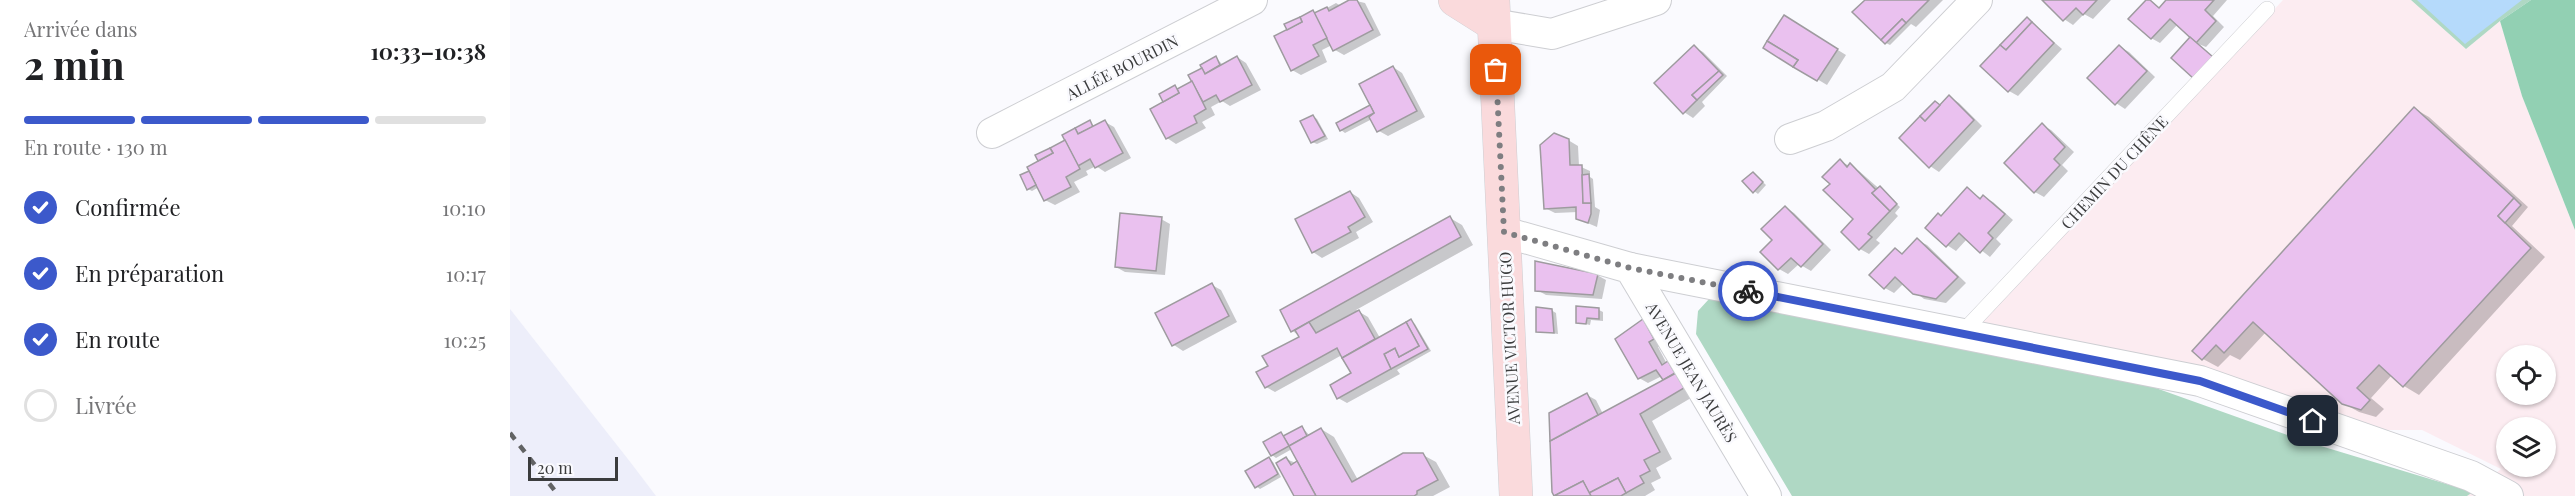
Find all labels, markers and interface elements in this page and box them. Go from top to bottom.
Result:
text: Arrivée dans [24,15,138,42]
street label: ALLÉE BOURDIN [1061,30,1182,105]
text: 10:33–10:38 [370,36,486,66]
text: 2 min [24,38,125,90]
pin [1470,44,1521,95]
icon: bag [1479,53,1512,86]
street label: CHEMIN DU CHÊNE [2056,111,2172,233]
text: En route · 130 m [24,133,167,160]
icon: check [24,191,57,224]
text: Confirmée [75,192,181,222]
text: 10:10 [442,194,486,221]
street label: AVENUE VICTOR HUGO [1494,251,1524,426]
icon: check [24,257,57,290]
text: En préparation [75,258,224,288]
text: 10:17 [446,260,486,287]
courier [1718,261,1778,321]
icon: bike [1732,275,1765,308]
street label: AVENUE JEAN JAURÈS [1641,297,1742,446]
icon: check [24,323,57,356]
text: En route [75,324,160,354]
text: 10:25 [443,326,486,353]
map controls [2496,345,2556,477]
button: locate [2496,345,2556,405]
text: Livrée [75,390,137,420]
pin [2287,395,2338,446]
icon: home [2296,404,2329,437]
button: layers [2496,417,2556,477]
scale bar [528,454,618,482]
text: 20 m [537,457,572,478]

